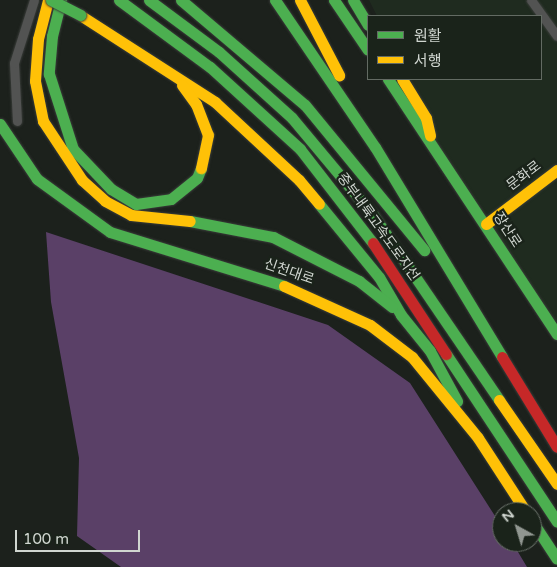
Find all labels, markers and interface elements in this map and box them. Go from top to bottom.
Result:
legend [367,15,542,80]
text: 원활 [414,27,442,45]
text: 서행 [414,52,442,70]
street label: 문화로 [504,158,544,194]
street label: 중부내륙고속도로지선 [333,170,423,284]
street label: 장산로 [489,209,525,251]
street label: 신천대로 [262,256,316,288]
north arrow [492,502,542,552]
text: N [498,506,518,526]
scale bar [18,520,142,552]
text: 100 m [23,530,69,548]

